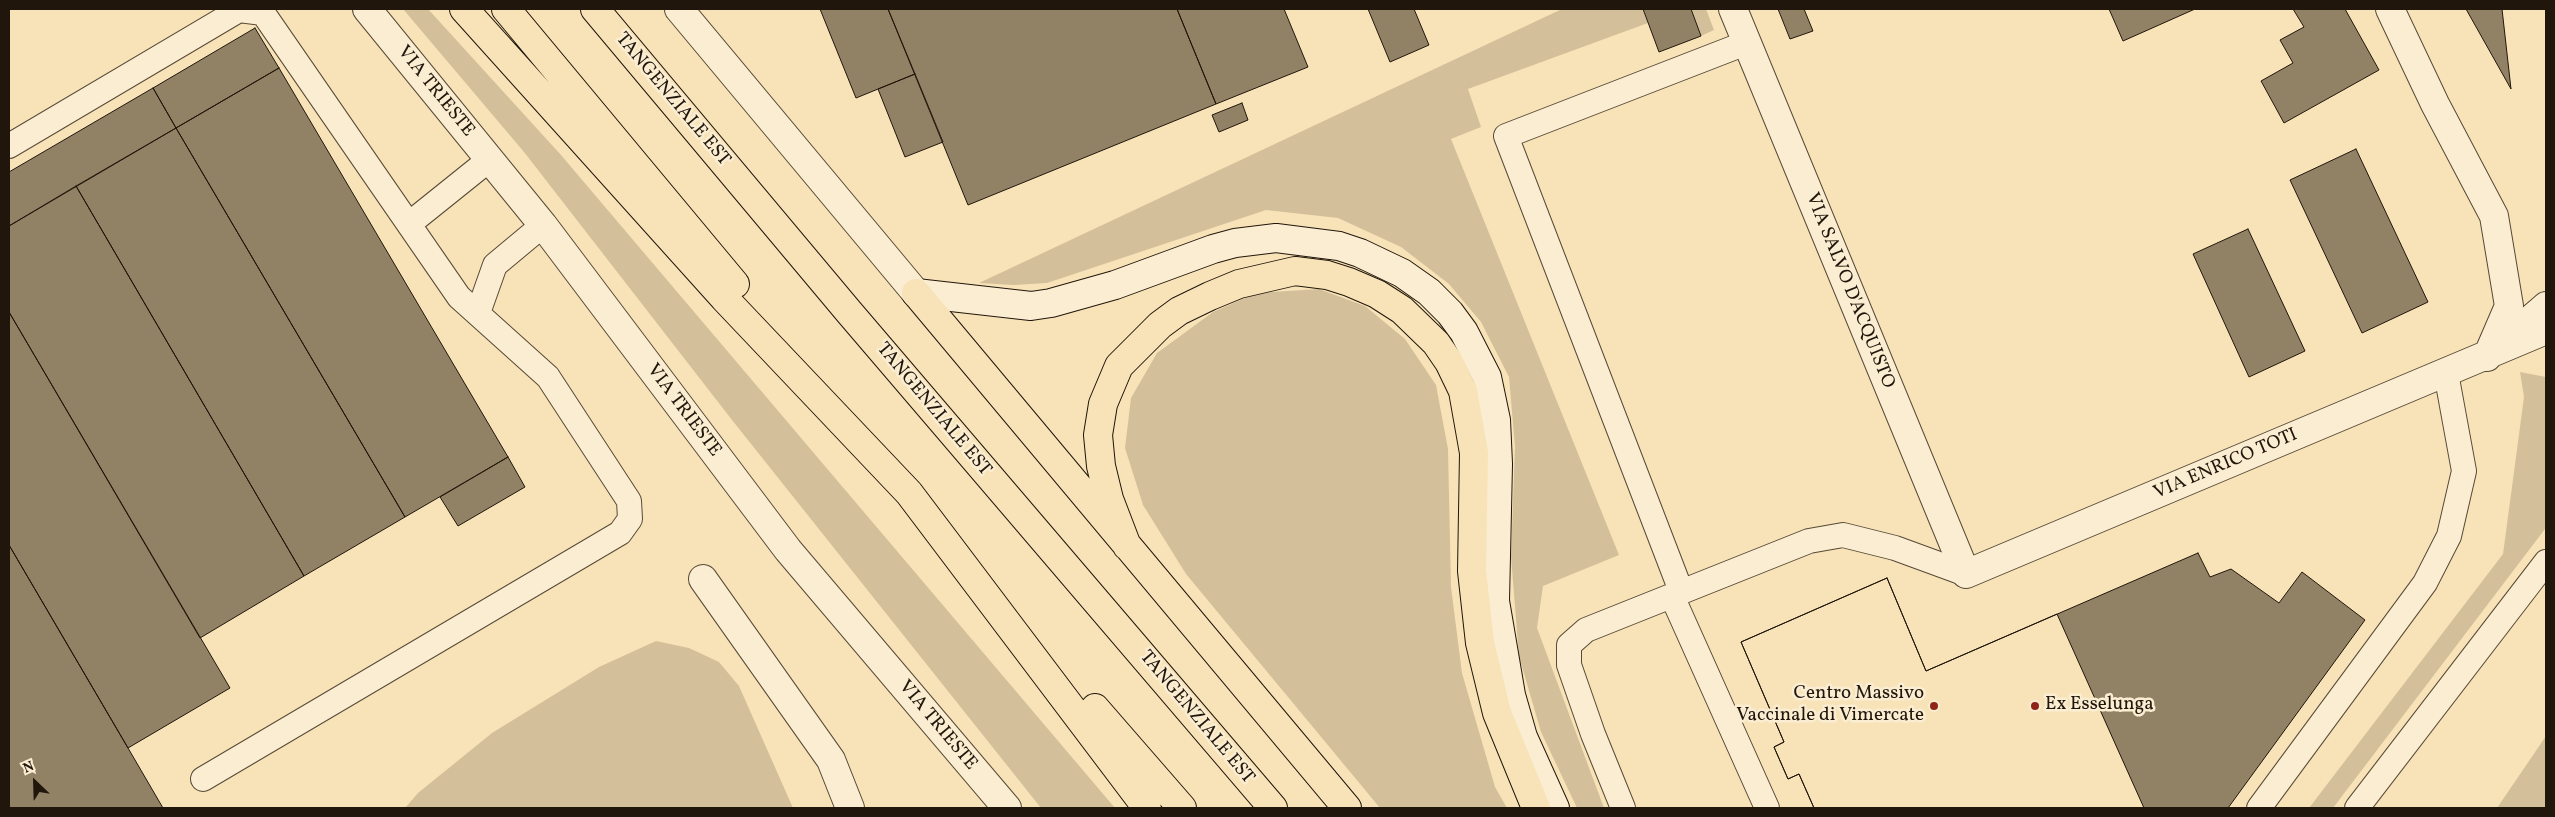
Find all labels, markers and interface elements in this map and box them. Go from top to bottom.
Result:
street label: TANGENZIALE EST [610,29,734,171]
street label: VIA TRIESTE [391,42,479,142]
street label: VIA SALVO D'ACQUISTO [1799,190,1899,392]
street label: TANGENZIALE EST [871,339,995,481]
street label: VIA TRIESTE [641,360,725,462]
street label: VIA ENRICO TOTI [2151,424,2301,506]
street label: TANGENZIALE EST [1134,647,1258,789]
street label: VIA TRIESTE [893,676,981,776]
place label: Centro Massivo Vaccinale di Vimercate [1736,684,1924,728]
place label: Ex Esselunga [2045,695,2154,717]
marker: Centro Massivo Vaccinale di Vimercate [1928,700,1940,712]
marker: Ex Esselunga [2029,700,2041,712]
north arrow [10,757,60,807]
text: N [20,757,37,779]

